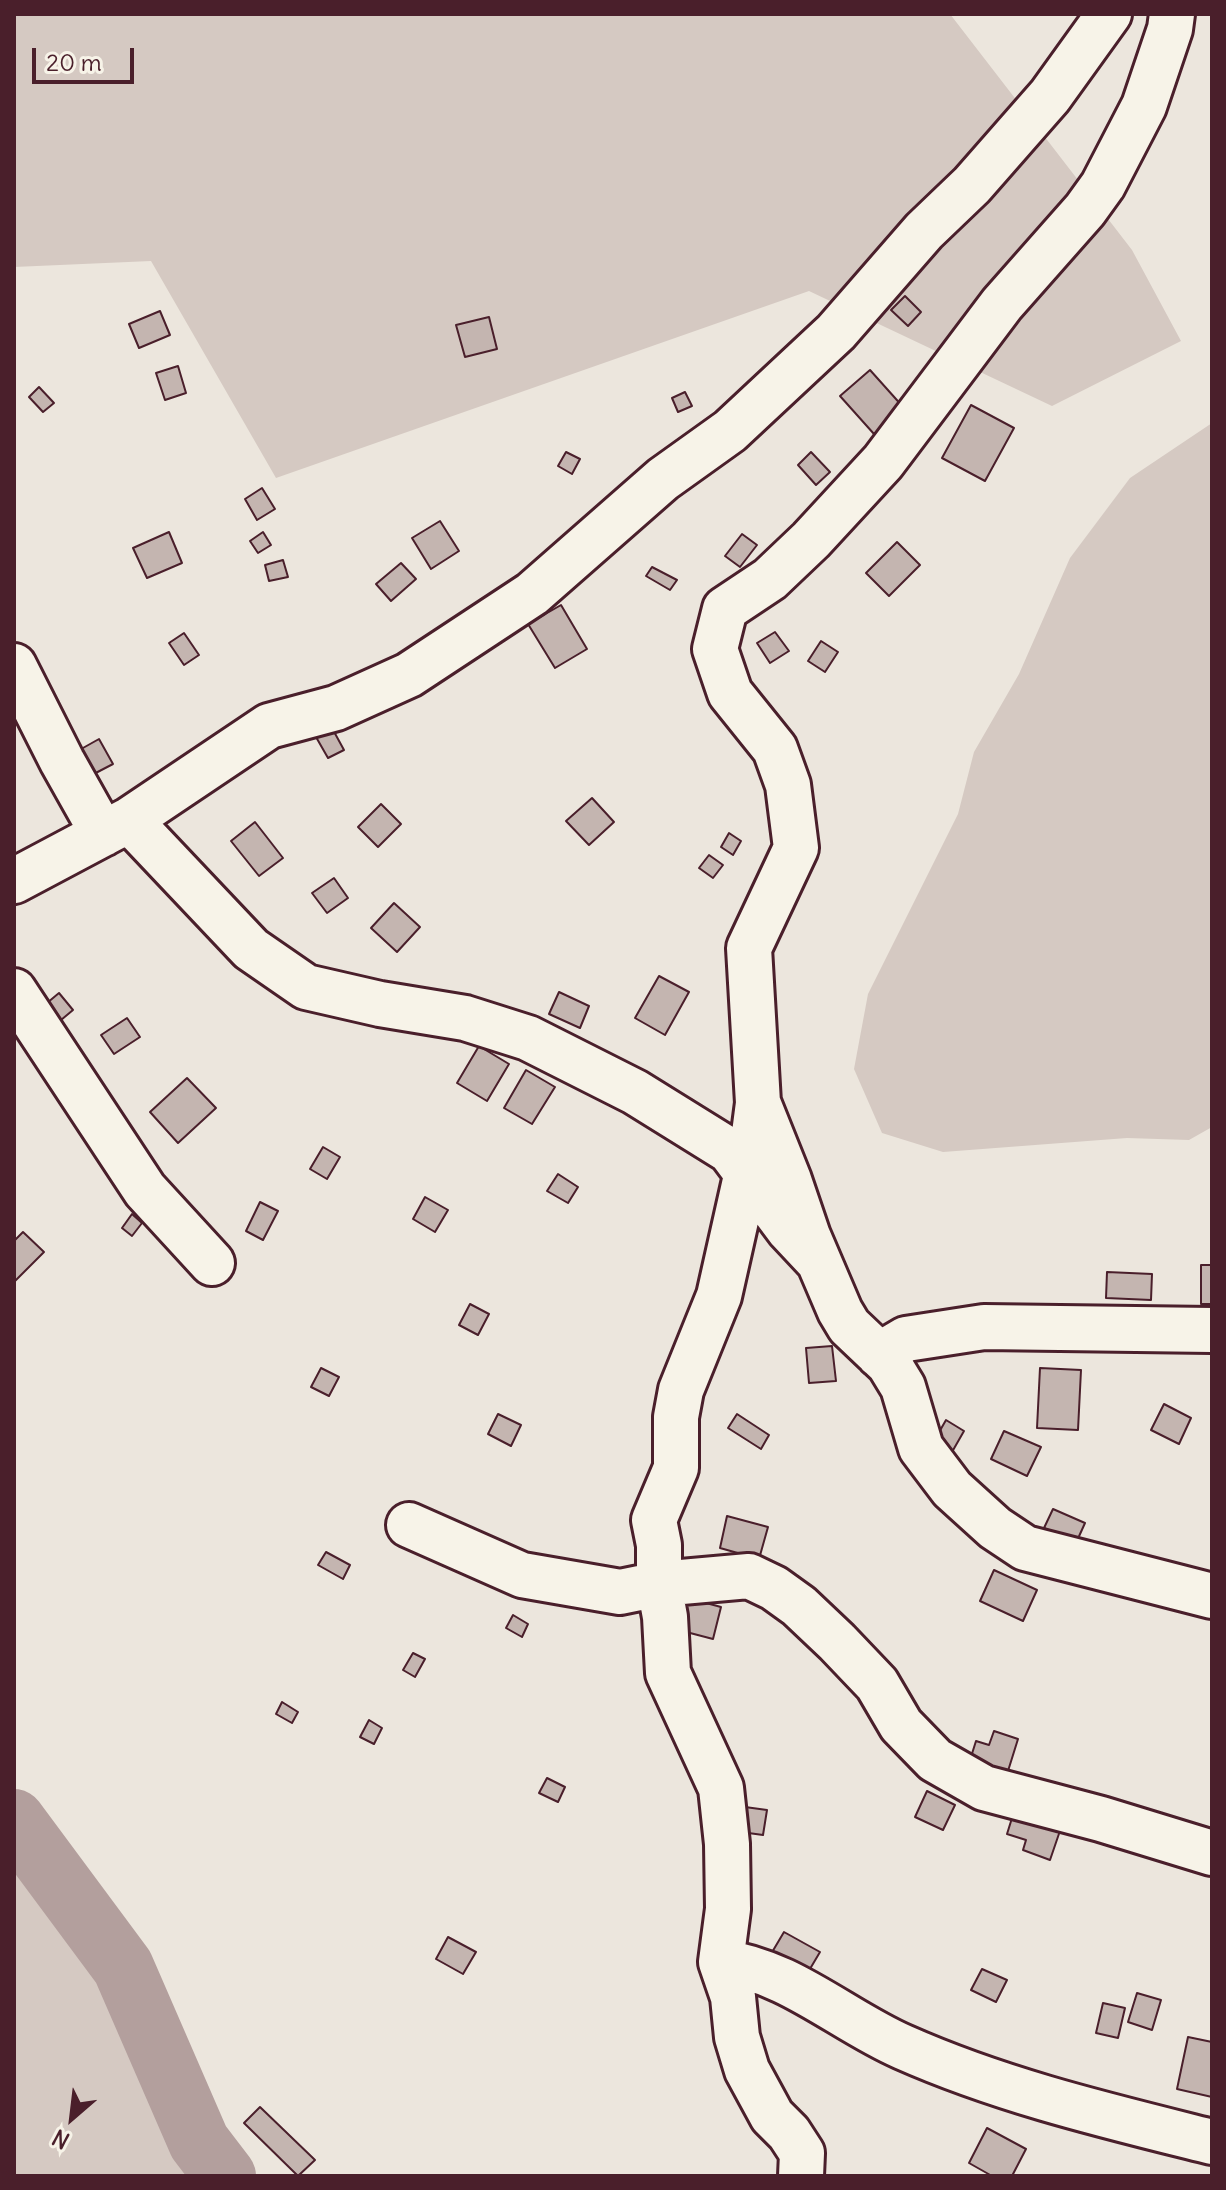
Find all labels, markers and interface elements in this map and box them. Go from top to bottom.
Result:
scale bar [36,32,138,82]
text: 20 m [46,47,102,77]
north arrow [32,2078,112,2158]
text: N [47,2123,74,2155]

